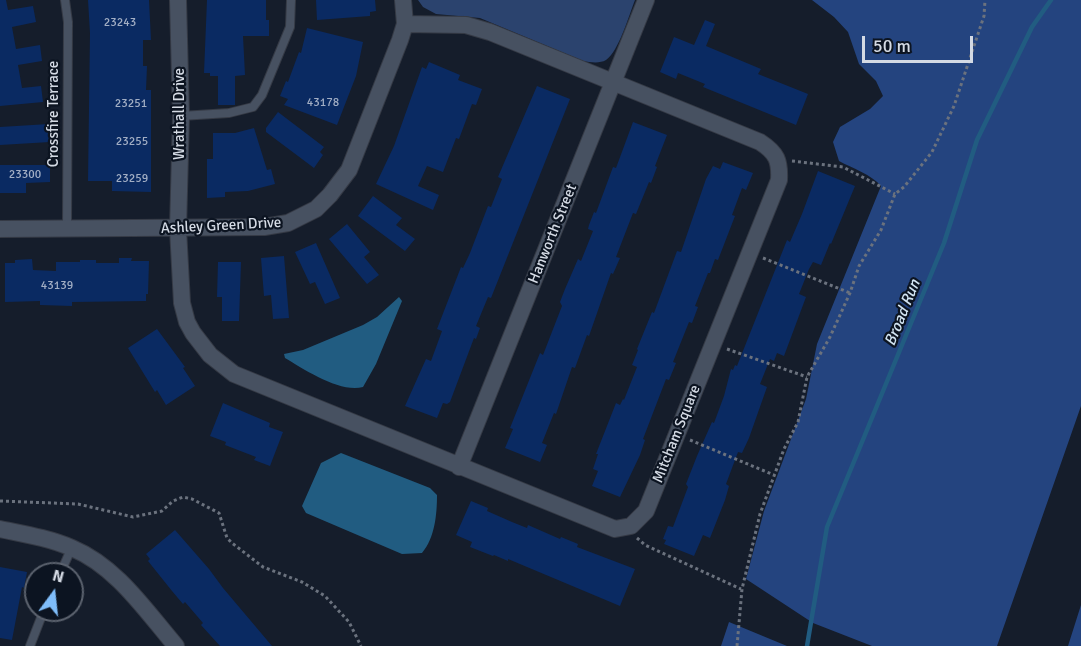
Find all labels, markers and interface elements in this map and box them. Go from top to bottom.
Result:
house number: 23243 [104,16,136,30]
scale bar [865,24,976,62]
text: 50 m [873,35,911,57]
street label: Crossfire Terrace [45,61,63,167]
street label: Wrathall Drive [171,68,189,160]
house number: 43178 [307,96,339,110]
house number: 23251 [115,97,147,111]
house number: 23255 [116,135,148,149]
house number: 23300 [9,168,41,182]
house number: 23259 [116,172,148,186]
street label: Hanworth Street [525,182,581,286]
street label: Ashley Green Drive [160,214,282,238]
water label: Broad Run [881,277,925,349]
house number: 43139 [41,279,73,293]
street label: Mitcham Square [649,382,705,486]
north arrow [24,562,84,622]
text: N [50,565,66,588]

